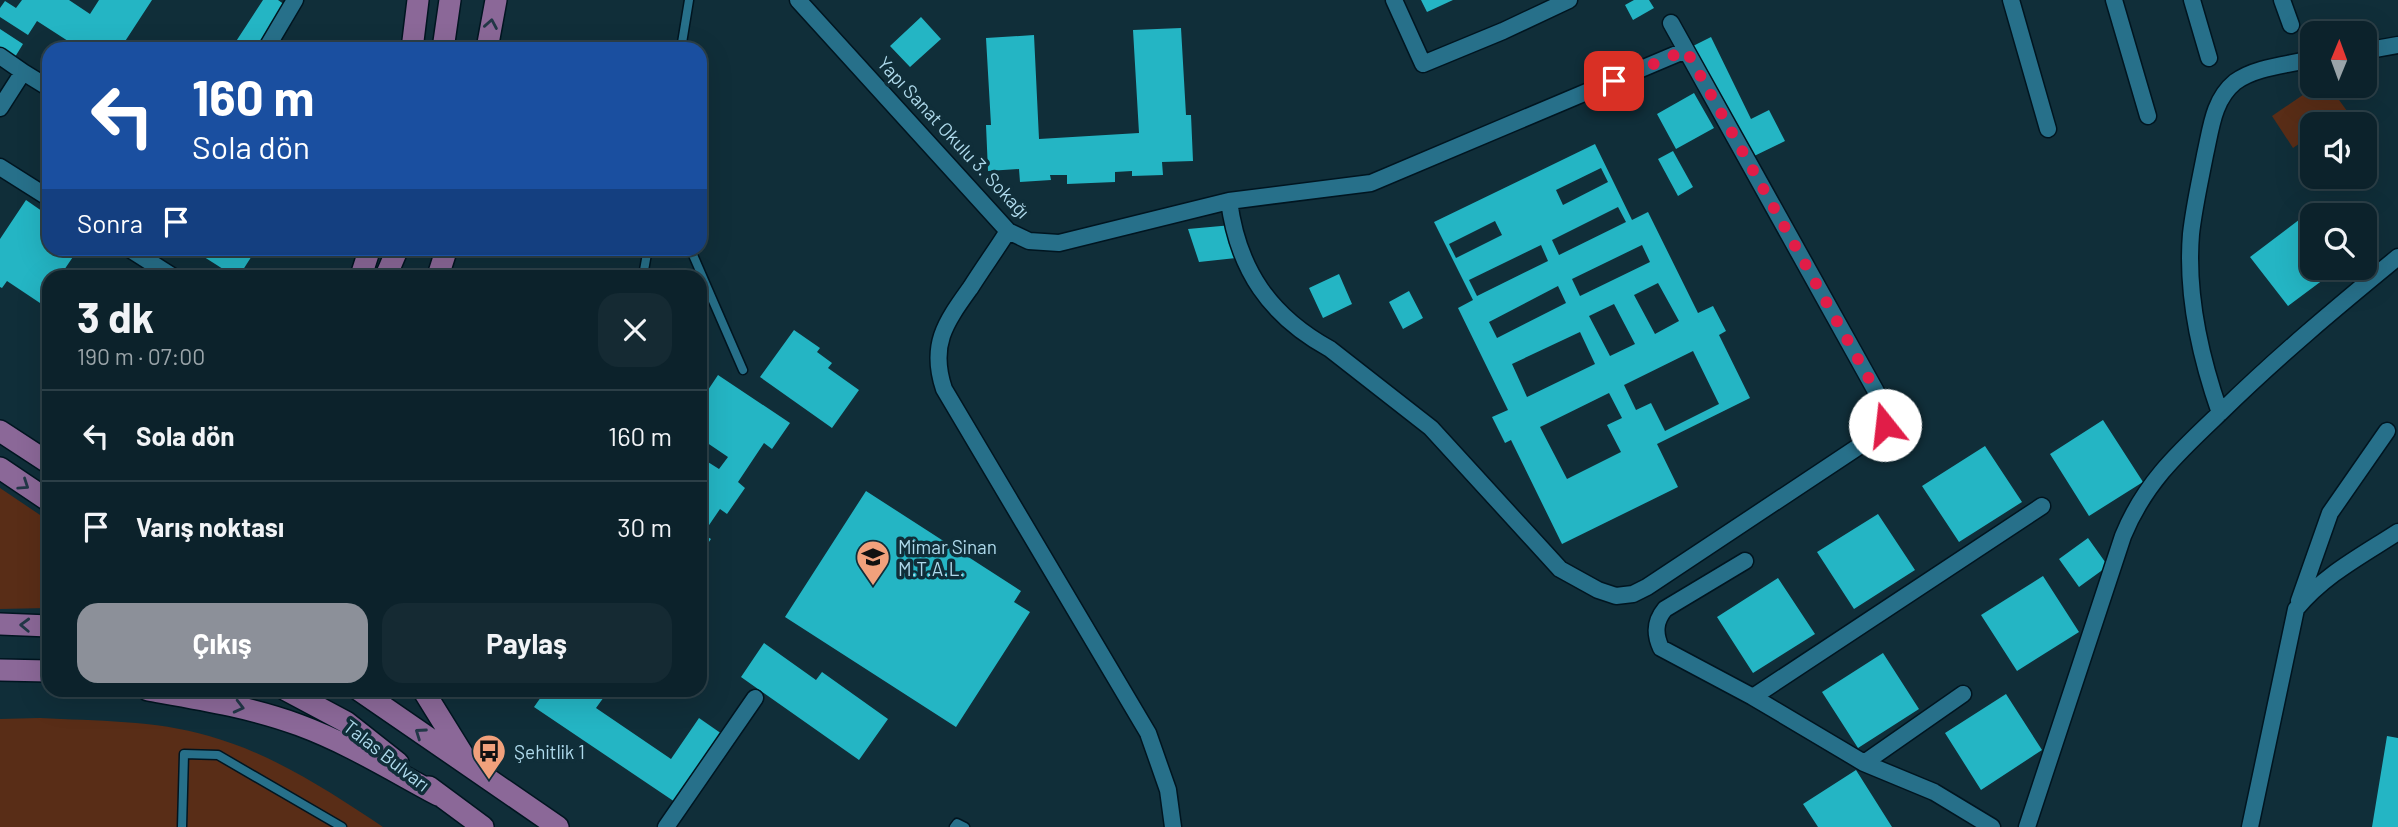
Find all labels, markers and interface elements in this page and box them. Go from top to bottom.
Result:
one-way arrow [483,19,498,30]
north arrow [2300,21,2376,98]
map controls [2300,21,2377,280]
street label: Yapı Sanat Okulu 3. Sokağı [873,51,1035,223]
pin [1584,51,1644,111]
icon: arrive [1595,62,1633,100]
text: 160 m [192,67,314,126]
icon: left [77,70,168,161]
button: sound [2300,112,2377,189]
text: Sola dön [192,127,310,165]
icon: arrive [157,203,195,241]
button: search [2300,203,2377,280]
text: Sonra [77,207,143,238]
text: 3 dk [77,291,154,341]
button: close [598,293,672,367]
text: 190 m · 07:00 [77,342,205,370]
position arrow [1848,388,1922,462]
icon: left [77,417,115,455]
text: Sola dön [136,420,234,451]
text: 160 m [608,420,672,451]
one-way arrow [17,477,30,490]
icon: arrive [77,508,115,546]
text: Varış noktası [136,511,284,542]
text: 30 m [617,511,672,542]
place label: Mimar Sinan M.T.A.L. [898,535,997,580]
school or university icon: Mimar Sinan M.T.A.L. [854,538,892,587]
button: Çıkış [77,603,368,683]
button: Paylaş [382,603,672,683]
one-way arrow [19,618,30,633]
one-way arrow [233,699,245,713]
street label: Talas Bulvarı [339,714,435,796]
one-way arrow [415,729,428,741]
bus stop icon: Şehitlik 1 [470,732,508,781]
place label: Şehitlik 1 [514,740,585,763]

